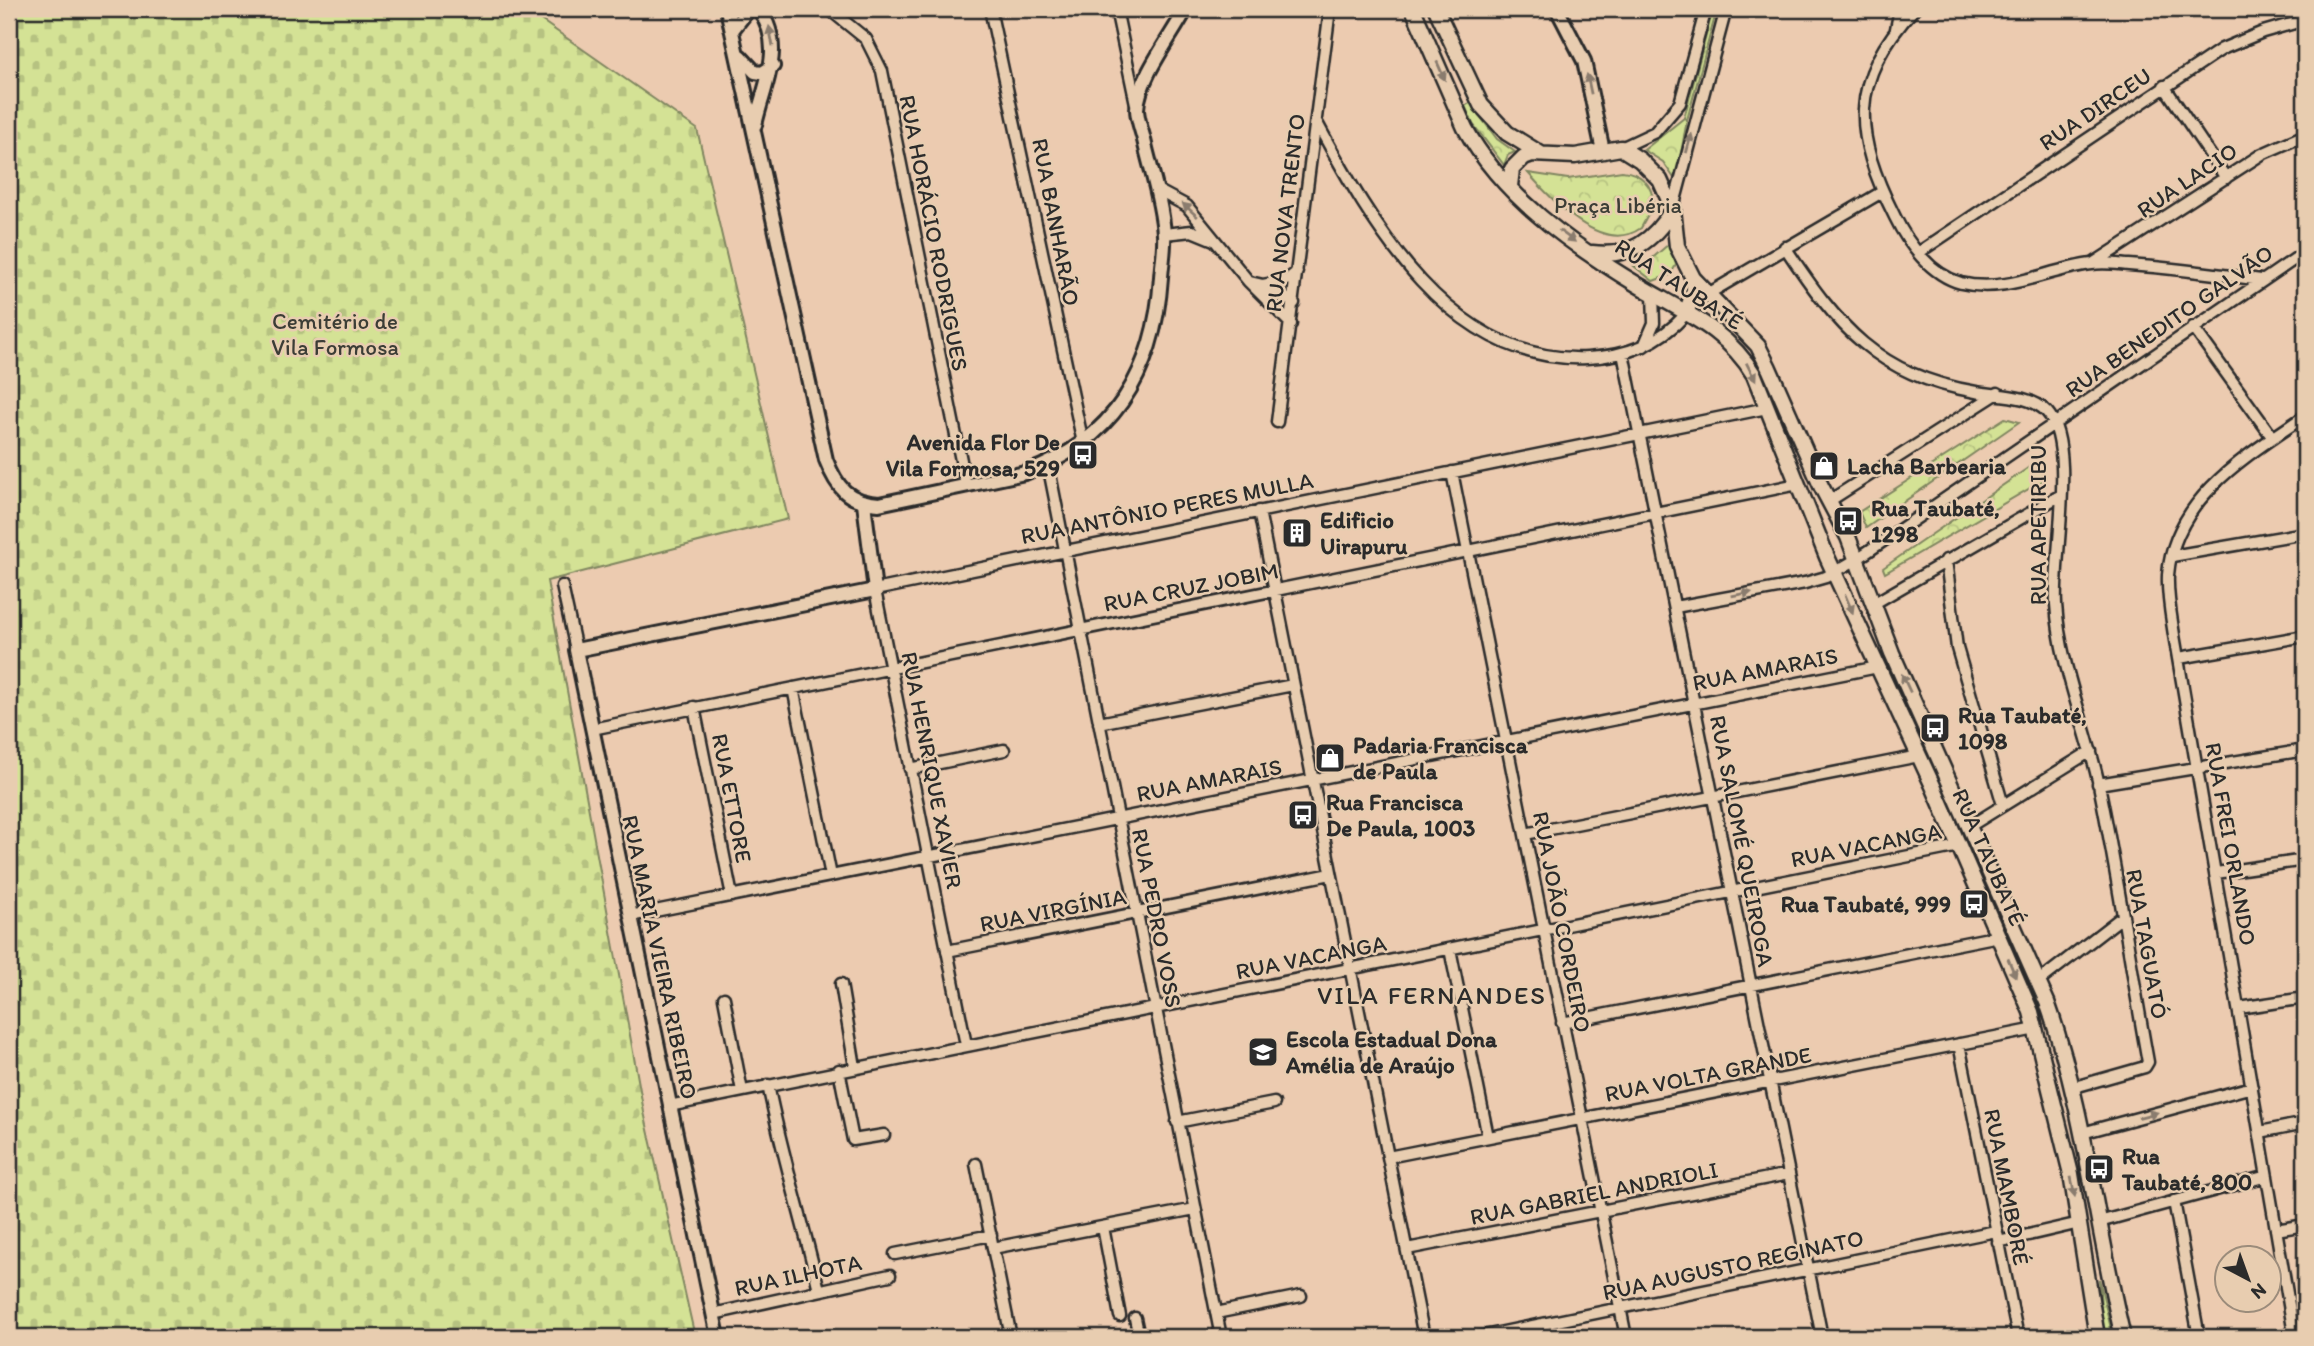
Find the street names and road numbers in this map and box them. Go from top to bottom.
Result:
street label: RUA DIRCEU [2034,61,2156,157]
street label: RUA HORÁCIO RODRIGUES [893,93,975,373]
street label: RUA NOVA TRENTO [1259,112,1311,314]
street label: RUA BANHARÃO [1026,136,1086,308]
street label: RUA LACIO [2131,136,2243,224]
street label: RUA TAUBATÉ [1610,232,1748,336]
street label: RUA BENEDITO GALVÃO [2060,239,2278,403]
street label: RUA APETIRIBU [2024,445,2052,605]
street label: RUA ANTÔNIO PERES MULLA [1018,466,1316,550]
street label: RUA CRUZ JOBIM [1101,556,1281,618]
street label: RUA AMARAIS [1690,641,1840,697]
street label: RUA HENRIQUE XAVIER [895,649,969,891]
street label: RUA SALOMÉ QUEIROGA [1704,713,1780,969]
street label: RUA ETTORE [706,731,758,865]
street label: RUA FREI ORLANDO [2199,740,2263,948]
street label: RUA AMARAIS [1134,752,1284,808]
street label: RUA TAUBATÉ [1946,784,2032,930]
street label: RUA JOÃO CORDEIRO [1527,809,1597,1035]
street label: RUA MARIA VIEIRA RIBEIRO [616,812,704,1102]
street label: RUA VACANGA [1788,817,1944,873]
street label: RUA PEDRO VOSS [1126,826,1188,1010]
street label: RUA TAGUATÓ [2120,867,2174,1021]
street label: RUA VIRGÍNIA [977,882,1129,938]
street label: RUA VACANGA [1233,929,1389,985]
street label: RUA VOLTA GRANDE [1602,1040,1814,1108]
street label: RUA MAMBORÉ [1978,1106,2036,1268]
street label: RUA GABRIEL ANDRIOLI [1468,1155,1720,1231]
street label: RUA AUGUSTO REGINATO [1600,1224,1866,1306]
street label: RUA ILHOTA [732,1248,864,1302]

